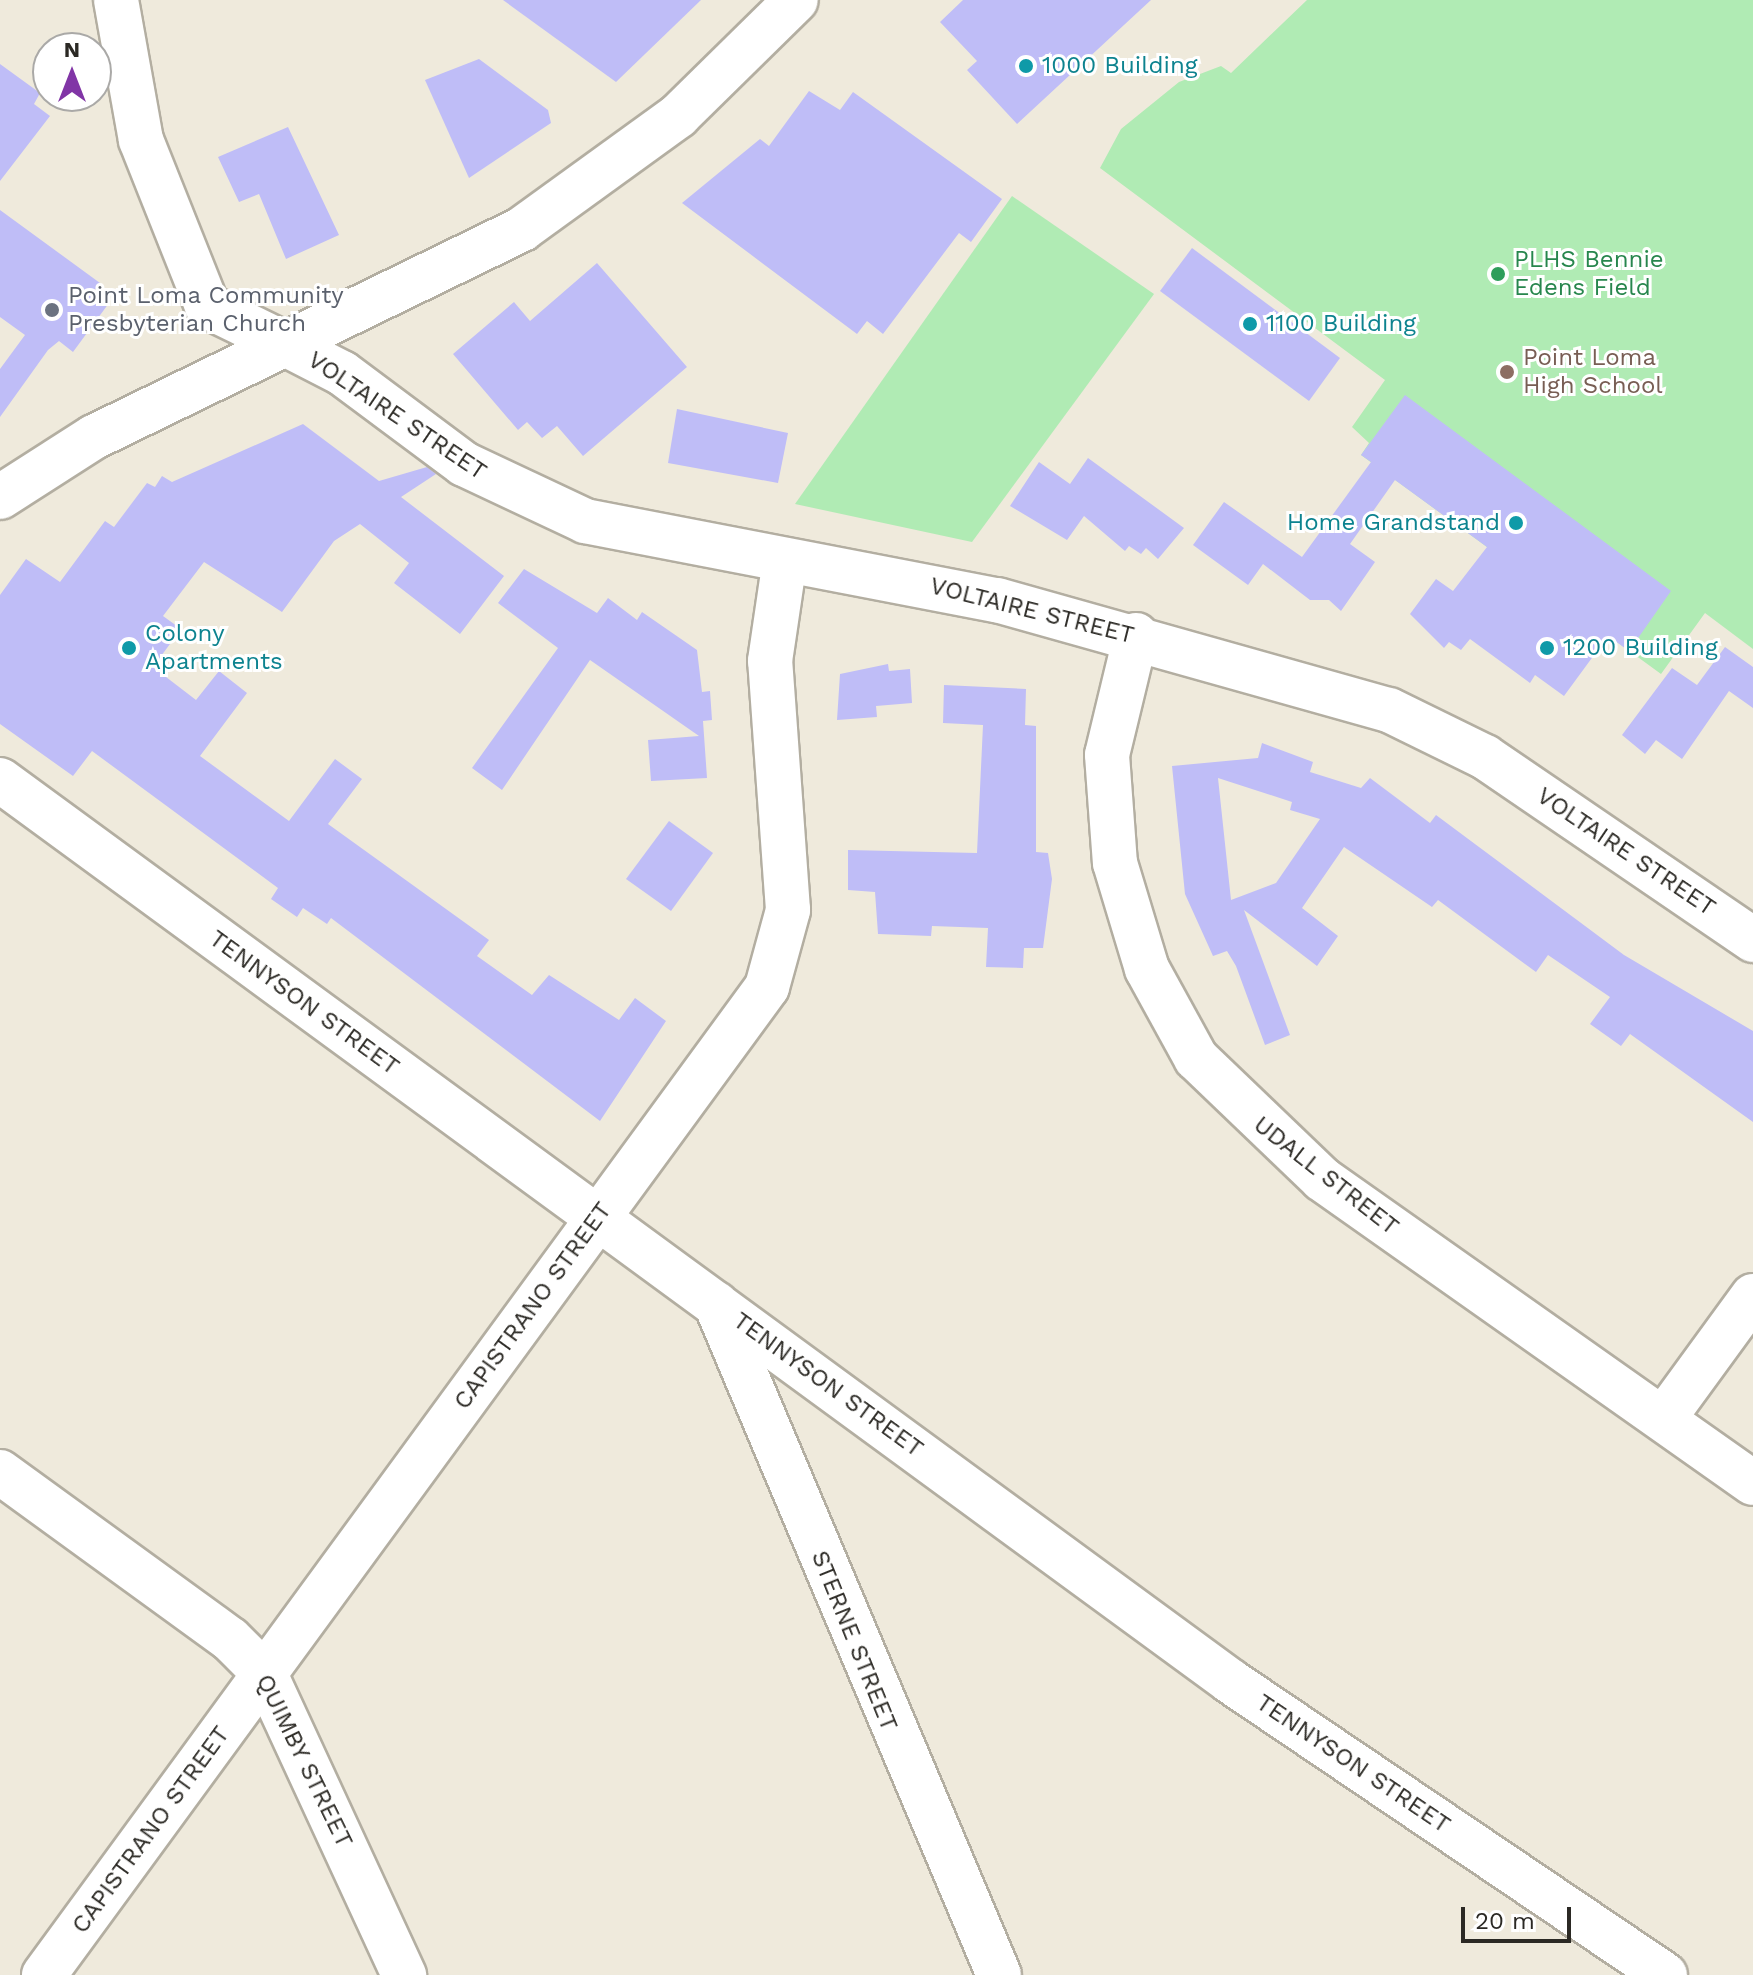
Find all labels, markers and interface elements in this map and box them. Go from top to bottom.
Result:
north arrow [32,32,112,112]
text: N [64,37,80,62]
place label: 1000 Building [1042,52,1198,80]
marker: 1000 Building [1017,57,1035,75]
place label: PLHS Bennie Edens Field [1514,246,1664,302]
marker: PLHS Bennie Edens Field [1489,265,1507,283]
place label: Point Loma Community Presbyterian Church [68,282,344,338]
marker: Point Loma Community Presbyterian Church [43,301,61,319]
place label: 1100 Building [1266,310,1416,338]
marker: 1100 Building [1241,315,1259,333]
place label: Point Loma High School [1523,344,1663,400]
street label: VOLTAIRE STREET [302,346,492,486]
marker: Point Loma High School [1498,363,1516,381]
place label: Home Grandstand [1287,509,1500,537]
marker: Home Grandstand [1507,514,1525,532]
street label: VOLTAIRE STREET [927,572,1137,650]
place label: Colony Apartments [145,620,283,676]
place label: 1200 Building [1563,634,1718,662]
marker: Colony Apartments [120,639,138,657]
marker: 1200 Building [1538,639,1556,657]
street label: VOLTAIRE STREET [1531,782,1721,922]
street label: TENNYSON STREET [203,924,405,1082]
street label: UDALL STREET [1247,1110,1405,1242]
street label: CAPISTRANO STREET [448,1197,618,1415]
street label: TENNYSON STREET [727,1306,929,1464]
street label: STERNE STREET [805,1547,903,1735]
street label: QUIMBY STREET [249,1669,359,1853]
street label: TENNYSON STREET [1251,1688,1455,1840]
street label: CAPISTRANO STREET [66,1721,236,1939]
scale bar [1465,1891,1575,1941]
text: 20 m [1475,1907,1535,1935]

